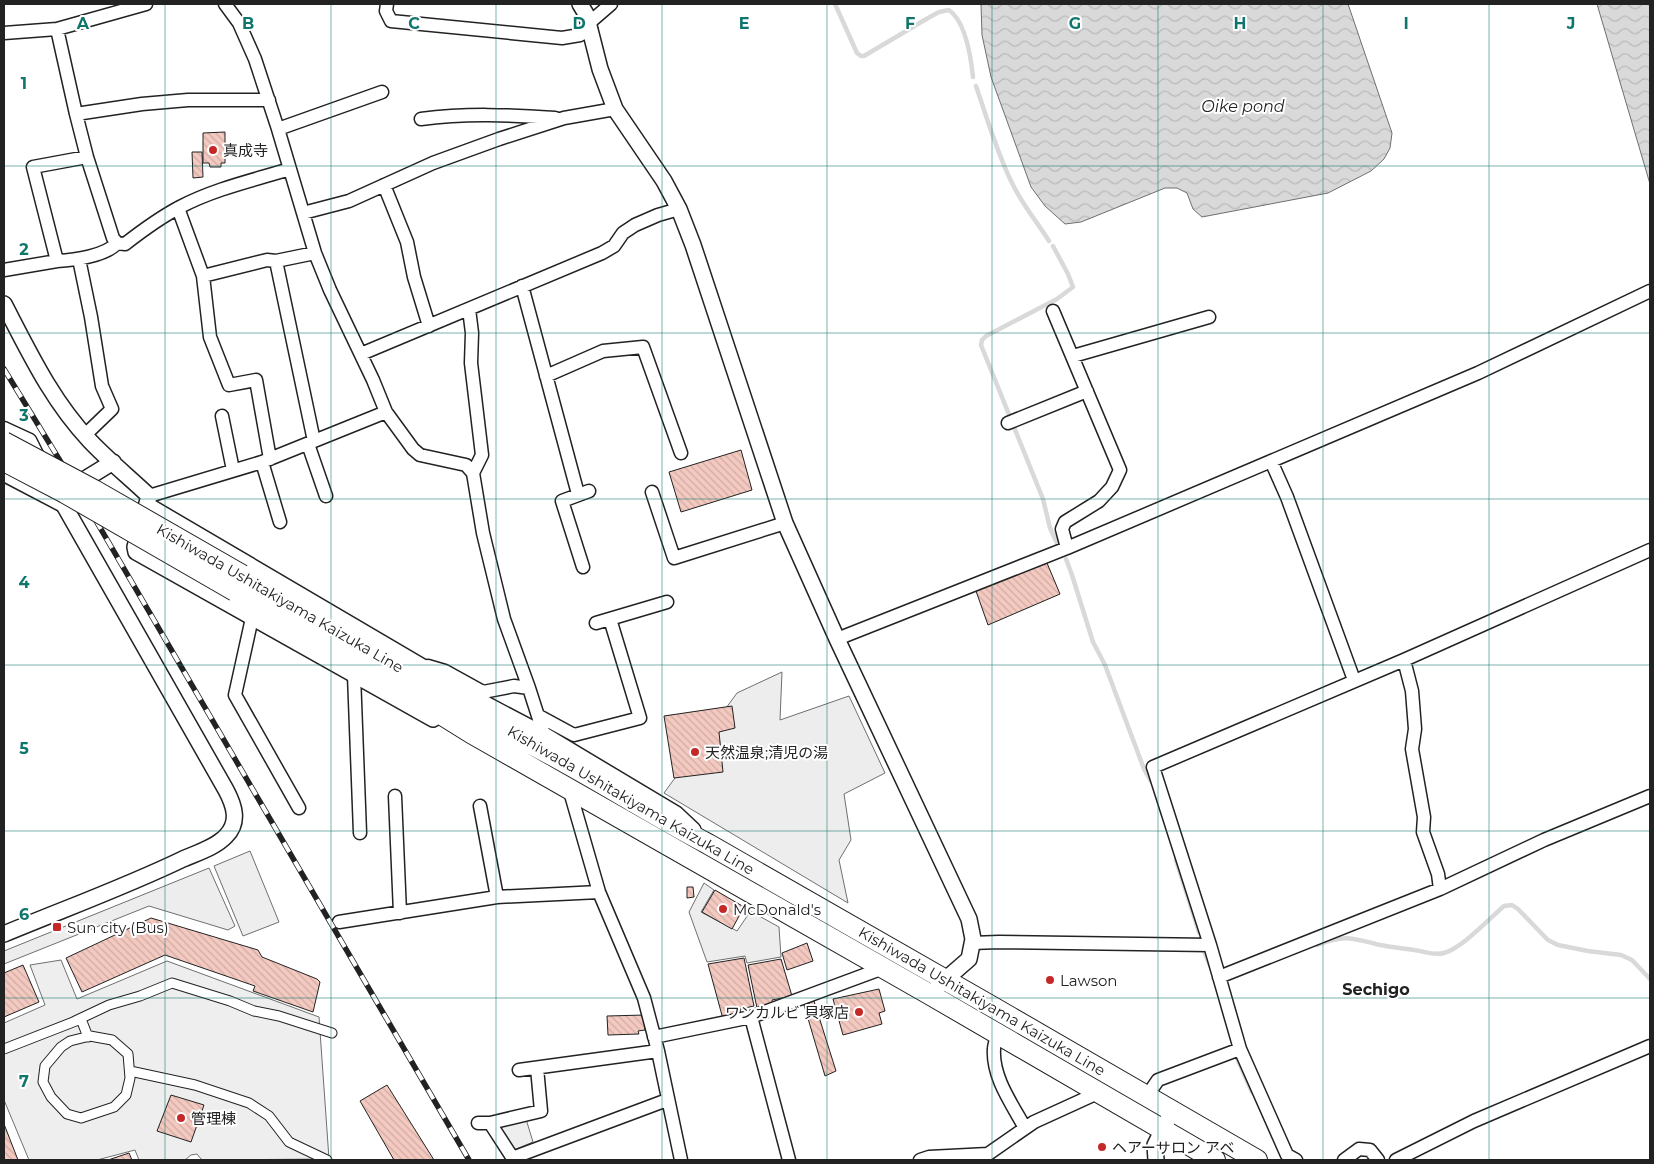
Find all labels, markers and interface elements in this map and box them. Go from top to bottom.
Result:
text: A [76,14,90,33]
text: B [242,14,254,33]
text: C [408,14,420,33]
text: D [572,14,586,33]
text: E [739,14,749,33]
text: F [905,14,915,33]
text: G [1069,14,1081,33]
text: H [1234,14,1246,33]
text: I [1403,14,1409,33]
text: J [1566,14,1575,33]
text: 1 [21,74,27,93]
water label: Oike pond [1201,97,1285,116]
place label: 真成寺 [223,141,268,160]
marker: 真成寺 [207,144,219,156]
text: 2 [19,240,29,259]
text: 3 [18,406,29,425]
street label: Kishiwada Ushitakiyama Kaizuka Line [153,519,407,677]
text: 4 [18,573,30,592]
street label: Kishiwada Ushitakiyama Kaizuka Line [504,721,758,879]
text: 5 [19,739,29,758]
place label: 天然温泉;清児の湯 [705,743,828,762]
marker: 天然温泉;清児の湯 [689,746,701,758]
place label: McDonald's [733,900,821,919]
marker: McDonald's [717,903,729,915]
text: 6 [19,905,29,924]
place label: Sun city (Bus) [67,918,169,937]
marker: Sun city (Bus) [51,921,63,933]
street label: Kishiwada Ushitakiyama Kaizuka Line [855,922,1109,1080]
place label: Lawson [1060,971,1118,990]
marker: Lawson [1044,974,1056,986]
district label: Sechigo [1342,980,1410,999]
place label: ワンカルビ 貝塚店 [725,1003,849,1022]
marker: ワンカルビ 貝塚店 [853,1006,865,1018]
text: 7 [19,1072,29,1091]
place label: 管理棟 [191,1109,236,1128]
marker: 管理棟 [175,1112,187,1124]
place label: ヘアーサロン アベ [1112,1138,1234,1157]
marker: ヘアーサロン アベ [1096,1141,1108,1153]

